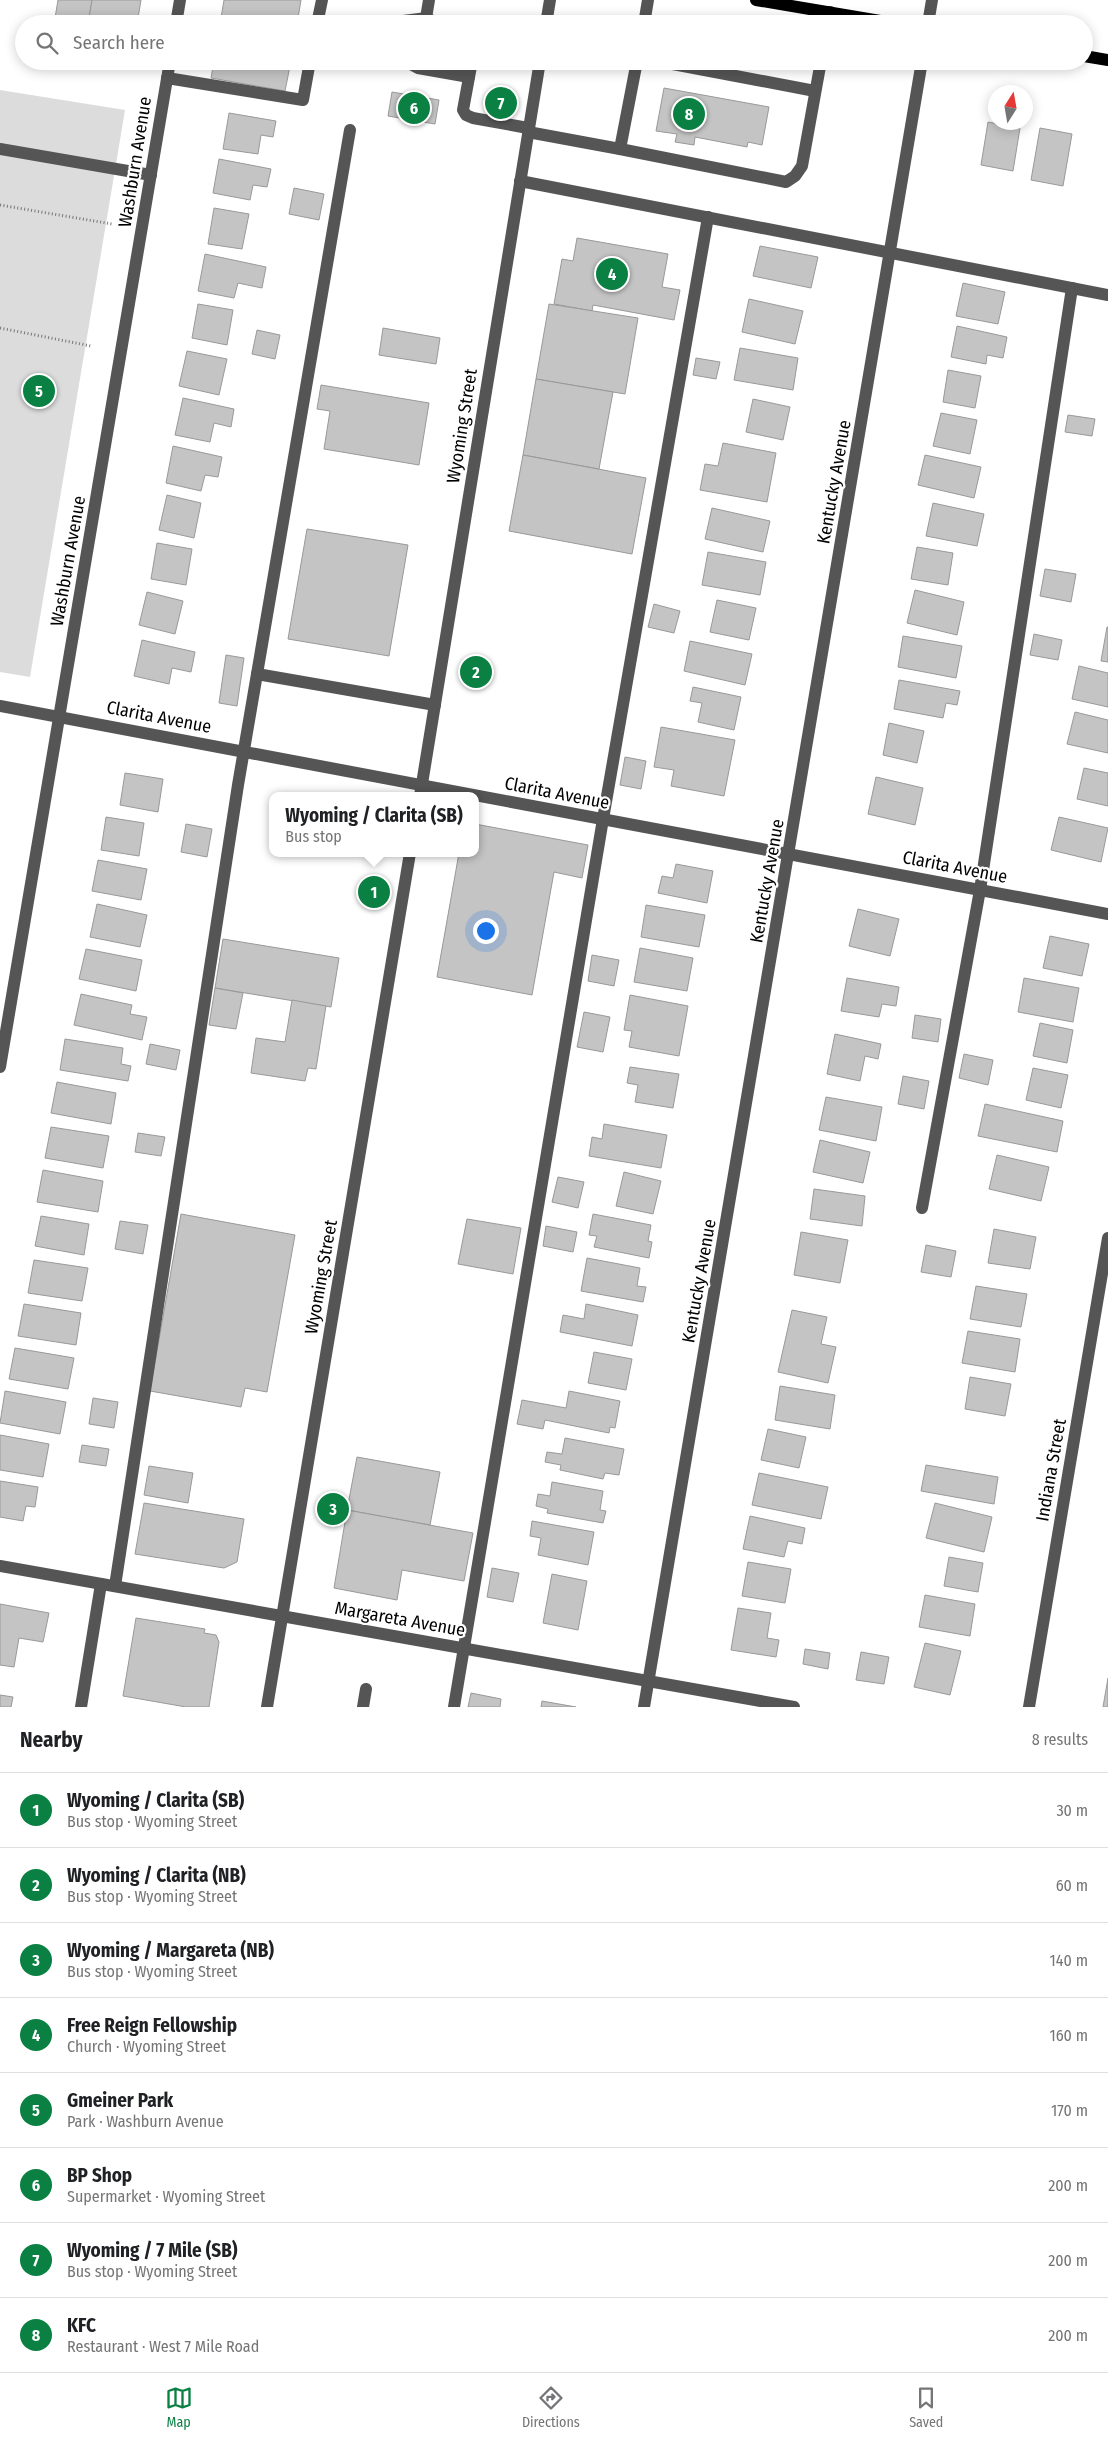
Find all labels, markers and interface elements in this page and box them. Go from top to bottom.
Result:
search box [15,15,1093,70]
icon: search [33,29,61,57]
text: Search here [73,31,165,54]
pin: 7 [485,84,517,122]
north arrow [988,85,1033,130]
pin: 6 [398,89,430,127]
street label: Washburn Avenue [114,95,156,229]
pin: 8 [673,95,705,133]
pin: 4 [596,255,628,293]
street label: Wyoming Street [442,367,482,485]
pin: 5 [23,372,55,410]
street label: Kentucky Avenue [812,418,856,546]
street label: Washburn Avenue [46,494,90,628]
pin: 2 [460,653,492,691]
street label: Clarita Avenue [105,696,213,738]
street label: Clarita Avenue [503,772,611,814]
popup [269,792,479,857]
text: Wyoming / Clarita (SB) [285,804,463,827]
street label: Kentucky Avenue [745,817,789,945]
text: Bus stop [285,827,342,846]
street label: Clarita Avenue [901,846,1009,888]
pin: 1 [358,873,390,911]
your location [473,918,499,944]
street label: Kentucky Avenue [677,1217,721,1345]
street label: Wyoming Street [300,1218,342,1336]
street label: Indiana Street [1031,1417,1071,1523]
pin: 3 [317,1490,349,1528]
street label: Margareta Avenue [333,1597,467,1641]
text: Nearby [20,1727,82,1753]
text: 8 results [1032,1730,1088,1749]
text: Wyoming / Clarita (SB) [67,1789,244,1812]
text: 1 [33,1801,39,1820]
text: 30 m [1056,1801,1088,1820]
text: Bus stop · Wyoming Street [67,1812,237,1831]
text: Wyoming / Clarita (NB) [67,1864,246,1887]
text: 2 [32,1876,40,1895]
text: 60 m [1056,1876,1088,1895]
text: Bus stop · Wyoming Street [67,1887,237,1906]
text: Wyoming / Margareta (NB) [67,1939,274,1962]
text: 3 [32,1951,40,1970]
text: 140 m [1050,1951,1088,1970]
text: Bus stop · Wyoming Street [67,1962,237,1981]
text: Free Reign Fellowship [67,2014,237,2037]
text: 4 [32,2026,40,2045]
text: 160 m [1049,2026,1088,2045]
text: Church · Wyoming Street [67,2037,226,2056]
text: Gmeiner Park [67,2089,173,2112]
text: 5 [32,2101,40,2120]
text: 170 m [1051,2101,1088,2120]
text: Park · Washburn Avenue [67,2112,224,2131]
text: BP Shop [67,2164,132,2187]
text: 6 [32,2176,40,2195]
text: 200 m [1048,2176,1088,2195]
text: Supermarket · Wyoming Street [67,2187,265,2206]
text: Wyoming / 7 Mile (SB) [67,2239,238,2262]
text: 7 [33,2251,39,2270]
text: 200 m [1048,2251,1088,2270]
text: Bus stop · Wyoming Street [67,2262,237,2281]
text: KFC [67,2314,96,2337]
text: 8 [32,2326,40,2345]
text: 200 m [1048,2326,1088,2345]
text: Restaurant · West 7 Mile Road [67,2337,259,2356]
tab: Map [165,2384,193,2431]
tab: Directions [522,2384,580,2431]
tab: Saved [909,2384,943,2431]

